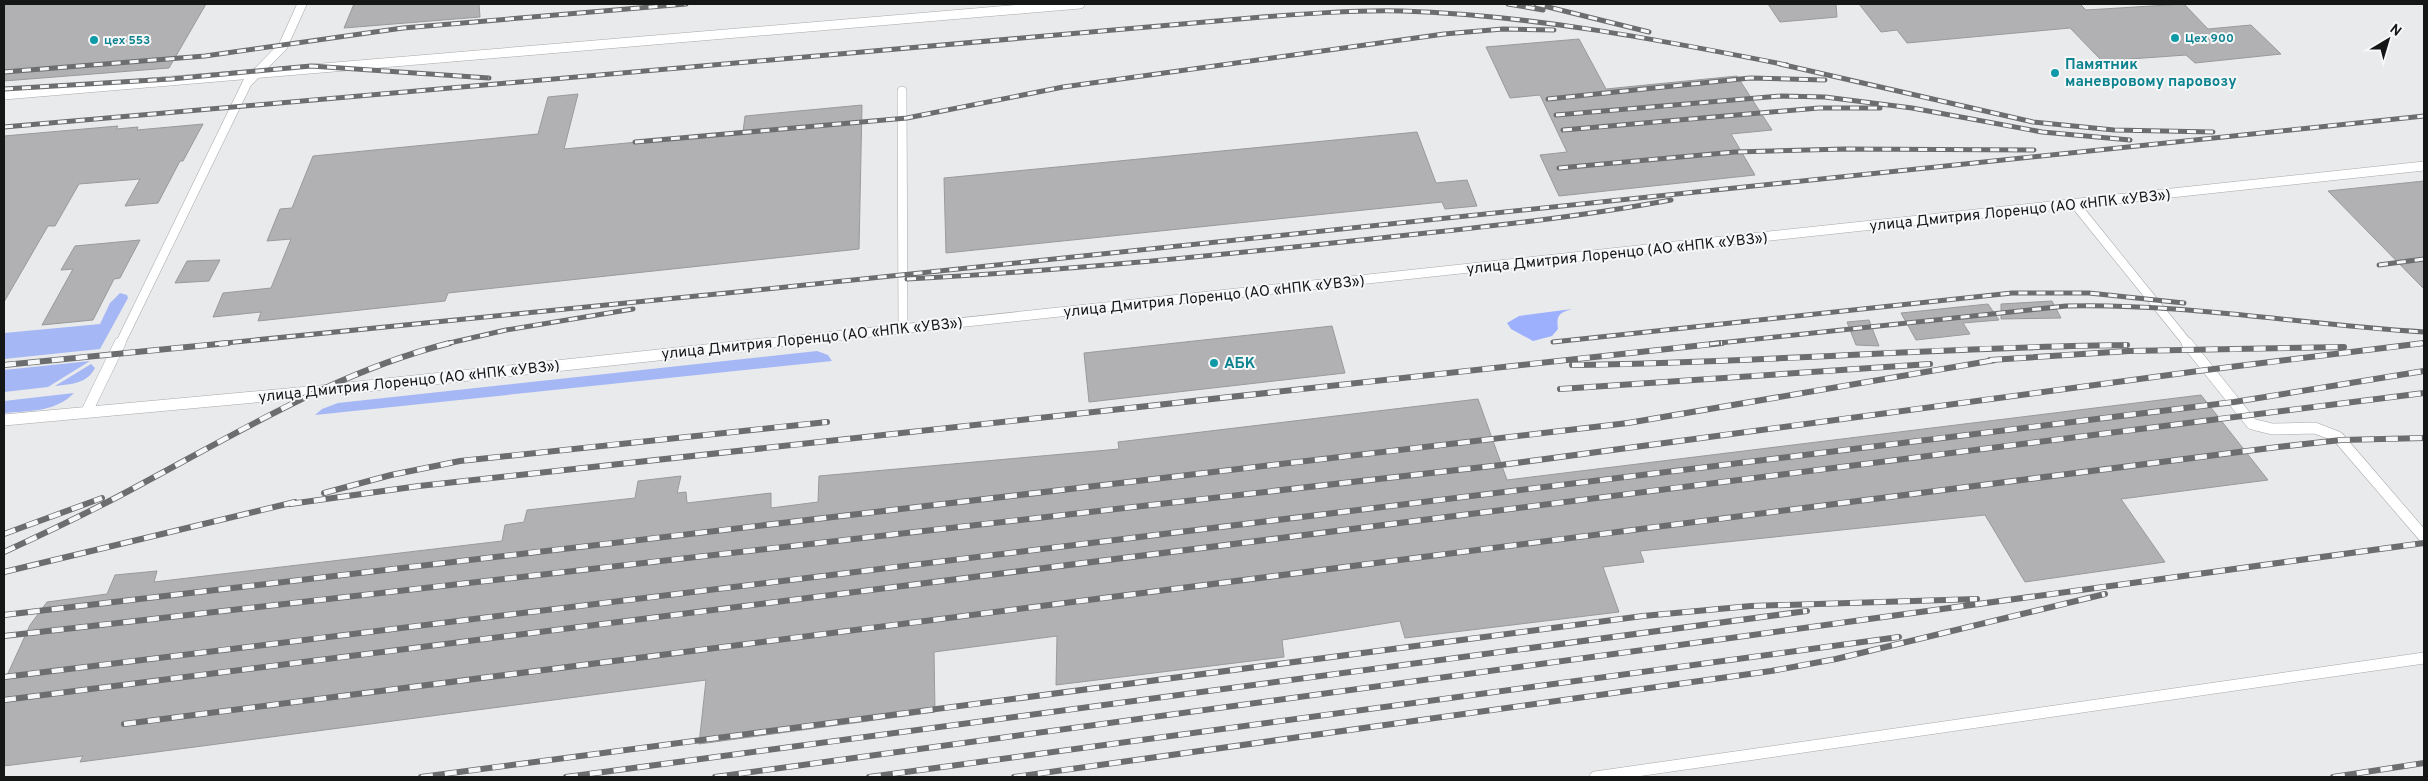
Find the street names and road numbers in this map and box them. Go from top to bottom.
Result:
street label: улица Дмитрия Лоренцо (АО «НПК «УВЗ») [1869,186,2172,237]
street label: улица Дмитрия Лоренцо (АО «НПК «УВЗ») [1466,229,1769,280]
street label: улица Дмитрия Лоренцо (АО «НПК «УВЗ») [1063,272,1366,323]
street label: улица Дмитрия Лоренцо (АО «НПК «УВЗ») [661,314,964,365]
street label: улица Дмитрия Лоренцо (АО «НПК «УВЗ») [258,357,561,408]

